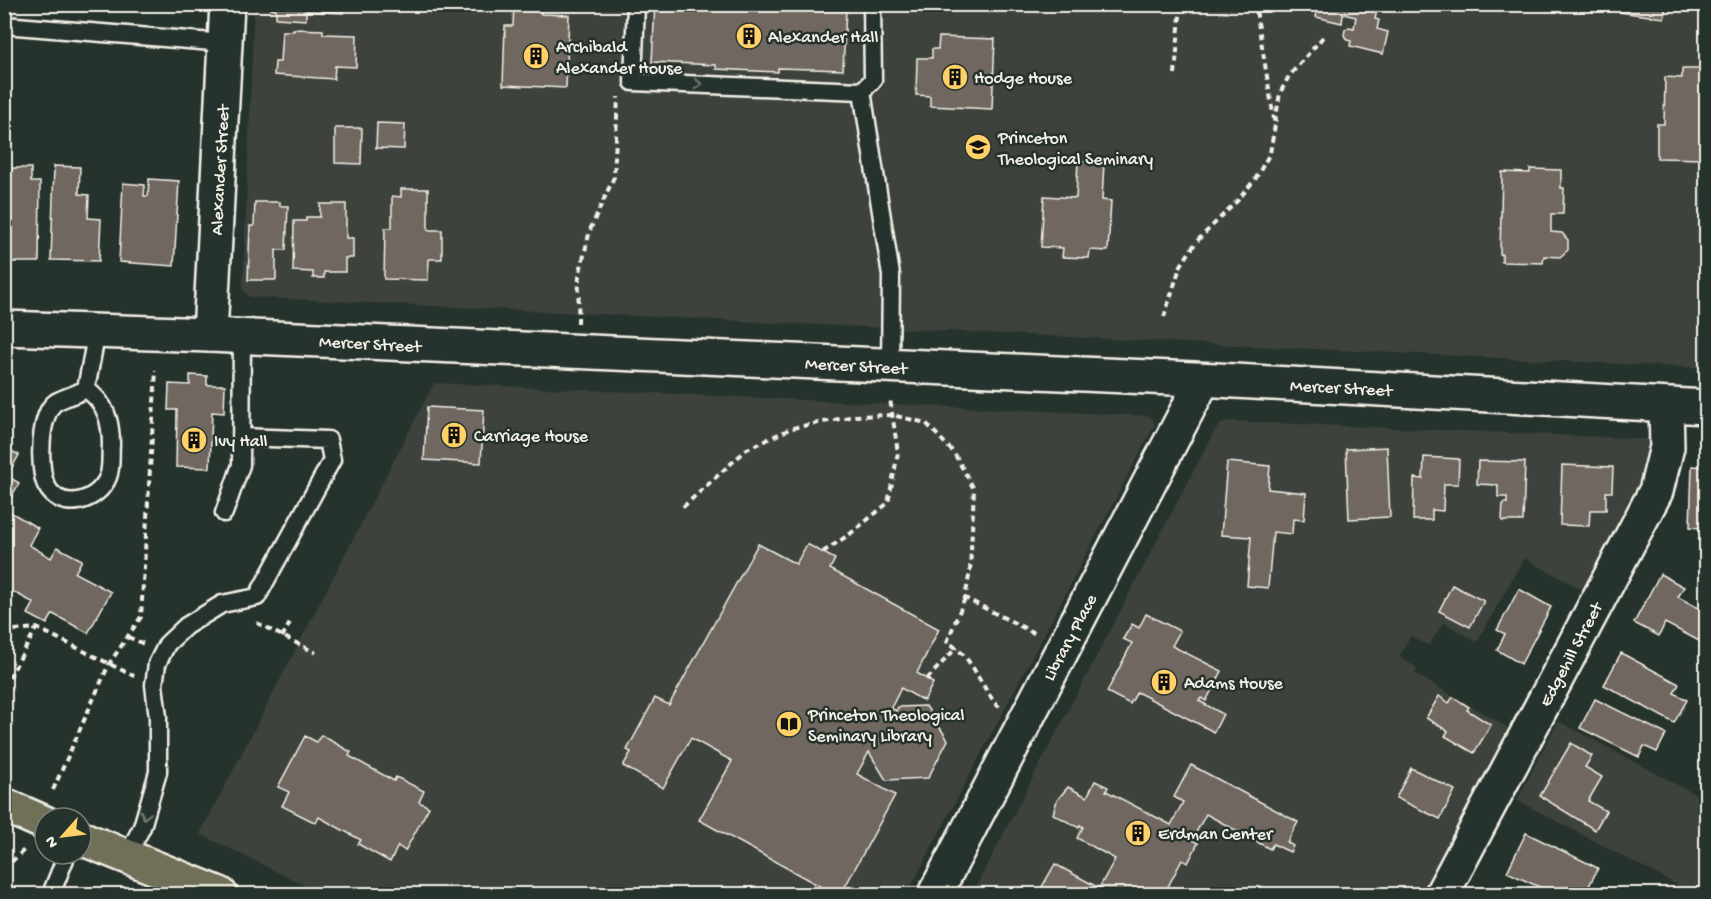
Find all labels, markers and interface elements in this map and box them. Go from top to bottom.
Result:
building icon: Alexander Hall [734,21,764,51]
place label: Alexander Hall [768,28,879,49]
place label: Archibald Alexander House [556,38,683,80]
building icon: Archibald Alexander House [521,41,551,71]
building icon: Hodge House [940,62,970,92]
place label: Hodge House [974,69,1073,90]
one-way arrow [694,78,703,91]
street label: Alexander Street [208,103,235,236]
place label: Princeton Theological Seminary [997,129,1153,171]
school or university icon: Princeton Theological Seminary [963,132,993,162]
street label: Mercer Street [318,332,423,359]
street label: Mercer Street [804,354,909,381]
street label: Mercer Street [1289,376,1394,403]
building icon: Carriage House [439,420,469,450]
building icon: Ivy Hall [179,425,209,455]
place label: Carriage House [474,427,589,448]
place label: Ivy Hall [214,432,268,453]
street label: Library Place [1040,591,1103,685]
street label: Edgehill Street [1536,598,1609,711]
building icon: Adams House [1149,667,1179,697]
place label: Adams House [1184,674,1284,695]
place label: Princeton Theological Seminary Library [807,706,964,748]
library icon: Princeton Theological Seminary Library [774,709,804,739]
north arrow [33,806,93,866]
one-way arrow [139,810,152,820]
building icon: Erdman Center [1123,818,1153,848]
place label: Erdman Center [1158,825,1274,846]
text: N [42,832,64,850]

